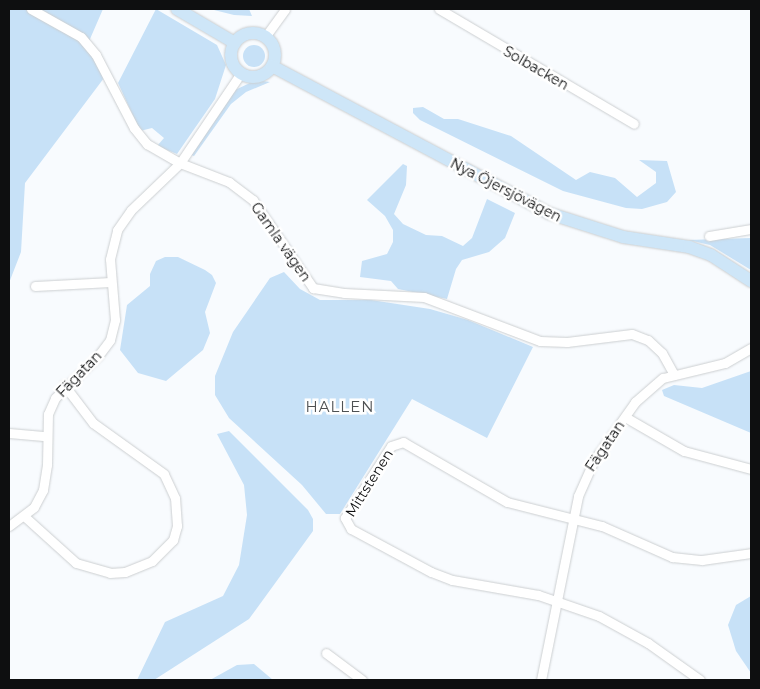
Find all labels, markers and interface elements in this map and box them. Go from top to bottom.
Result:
street label: Solbacken [500,43,572,93]
street label: Nya Öjersjövägen [448,155,564,225]
street label: Gamla vägen [248,199,314,285]
street label: Fägatan [53,347,105,401]
district label: HALLEN [305,398,375,416]
street label: Fägatan [582,417,628,475]
street label: Mittstenen [342,446,396,520]

